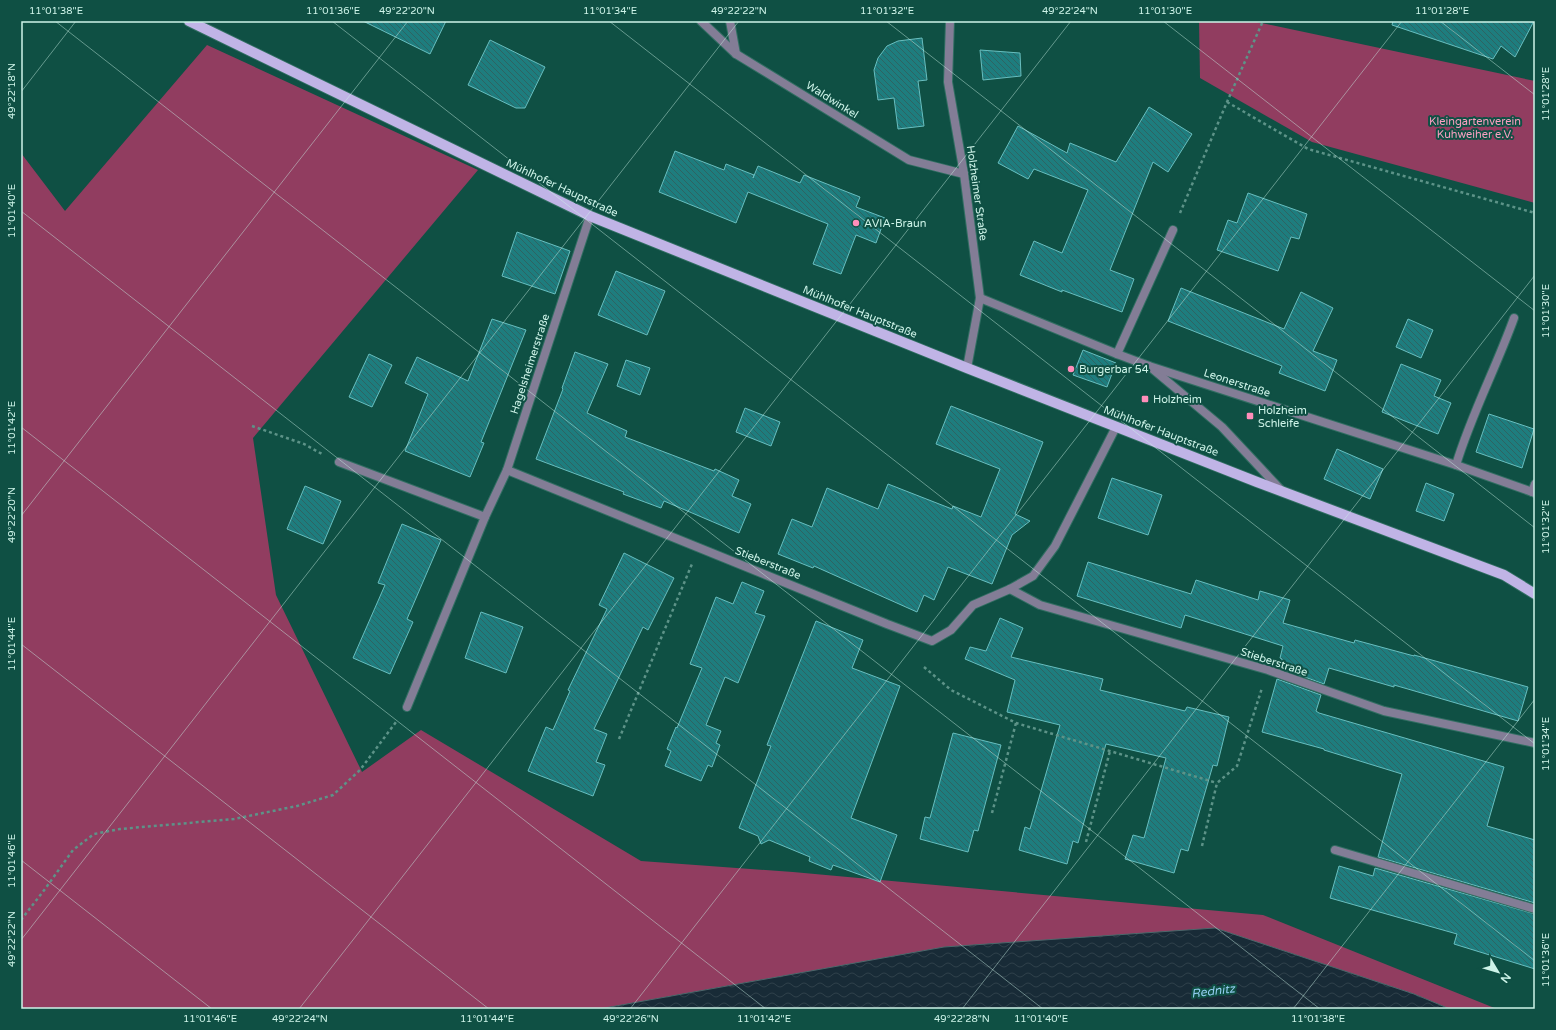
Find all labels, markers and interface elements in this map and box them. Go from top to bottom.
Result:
text: 11°01'38"E [29,5,83,17]
text: 11°01'36"E [306,5,360,17]
text: 49°22'20"N [379,5,435,17]
text: 11°01'34"E [583,5,637,17]
text: 49°22'22"N [711,5,767,17]
text: 11°01'32"E [860,5,914,17]
text: 49°22'24"N [1042,5,1098,17]
text: 11°01'30"E [1138,5,1192,17]
text: 11°01'28"E [1415,5,1469,17]
text: 49°22'18"N [6,63,18,119]
text: 11°01'28"E [1540,67,1552,121]
street label: Waldwinkel [803,79,861,121]
park label: Kleingartenverein Kuhweiher e.V. [1429,115,1521,141]
street label: Holzheimer Straße [964,144,990,242]
street label: Mühlhofer Hauptstraße [504,156,620,220]
text: 11°01'40"E [6,184,18,238]
place label: AVIA-Braun [864,217,926,230]
marker: AVIA-Braun [851,218,861,228]
street label: Mühlhofer Hauptstraße [801,283,919,341]
text: 11°01'30"E [1540,284,1552,338]
street label: Hagelsheimerstraße [508,312,552,416]
place label: Burgerbar 54 [1079,363,1149,376]
marker: Burgerbar 54 [1066,364,1076,374]
street label: Leonerstraße [1202,366,1272,400]
place label: Holzheim [1153,393,1202,406]
marker: Holzheim [1140,394,1150,404]
text: 11°01'42"E [6,401,18,455]
street label: Mühlhofer Hauptstraße [1102,403,1220,459]
place label: Holzheim Schleife [1258,404,1307,430]
marker: Holzheim Schleife [1245,411,1255,421]
text: 49°22'20"N [6,487,18,543]
text: 11°01'32"E [1540,500,1552,554]
street label: Stieberstraße [733,544,803,582]
text: 11°01'44"E [6,617,18,671]
street label: Stieberstraße [1239,645,1309,679]
text: 11°01'34"E [1540,717,1552,771]
text: 11°01'46"E [6,834,18,888]
text: 49°22'22"N [6,911,18,967]
text: 11°01'36"E [1540,933,1552,987]
north arrow [1478,952,1518,992]
text: N [1498,970,1513,985]
water label: Rednitz [1190,981,1237,1001]
text: 11°01'46"E [183,1013,237,1025]
text: 49°22'24"N [272,1013,328,1025]
text: 11°01'44"E [460,1013,514,1025]
text: 49°22'26"N [603,1013,659,1025]
text: 11°01'42"E [737,1013,791,1025]
text: 49°22'28"N [934,1013,990,1025]
text: 11°01'40"E [1014,1013,1068,1025]
text: 11°01'38"E [1291,1013,1345,1025]

